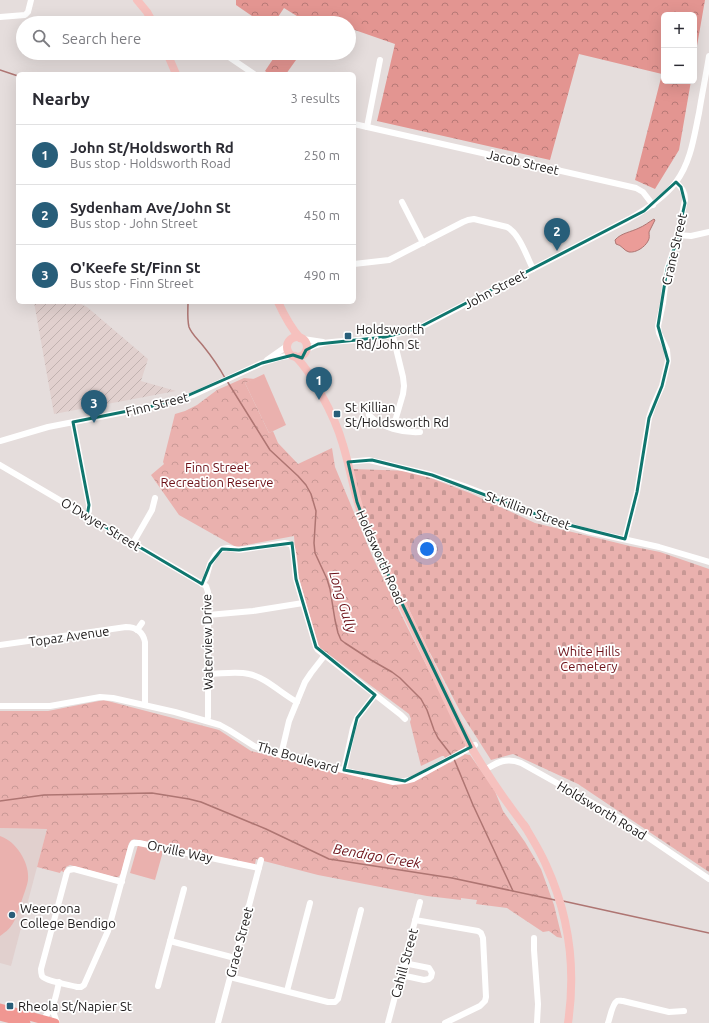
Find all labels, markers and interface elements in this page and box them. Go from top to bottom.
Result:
map controls [661,12,697,84]
button: + [661,12,697,48]
search box [16,16,356,60]
icon: search [30,27,52,49]
text: Search here [62,30,141,47]
button: − [661,48,697,84]
text: Nearby [32,89,90,108]
text: 3 results [290,91,340,105]
text: John St/Holdsworth Rd [70,139,234,156]
street label: Jacob Street [486,147,560,177]
text: 1 [41,148,49,162]
text: 250 m [304,148,340,162]
text: Bus stop · Holdsworth Road [70,156,231,170]
text: Sydenham Ave/John St [70,199,231,216]
text: 2 [41,208,49,222]
text: 450 m [304,208,340,222]
street label: Crane Street [659,212,689,286]
text: Bus stop · John Street [70,216,198,230]
pin: 2 [544,218,570,251]
text: O'Keefe St/Finn St [70,259,200,276]
street label: John Street [462,267,528,311]
text: 3 [41,268,49,282]
text: 490 m [304,268,340,282]
text: Bus stop · Finn Street [70,276,194,290]
place label: Holdsworth Rd/John St [356,322,424,351]
marker: Holdsworth Rd/John St [343,331,353,341]
pin: 1 [306,367,332,400]
street label: Finn Street [124,389,190,419]
pin: 3 [81,390,107,423]
place label: St Killian St/Holdsworth Rd [345,400,449,429]
marker: St Killian St/Holdsworth Rd [332,409,342,419]
park label: Finn Street Recreation Reserve [160,460,274,489]
street label: St Killian Street [484,488,572,532]
street label: O'Dwyer Street [59,495,143,553]
street label: Holdsworth Road [354,508,408,606]
your location [417,539,437,559]
water label: Long Gully [326,569,360,635]
street label: Waterview Drive [199,594,215,690]
street label: Topaz Avenue [28,623,110,649]
park label: White Hills Cemetery [558,644,621,673]
street label: The Boulevard [256,739,340,775]
street label: Holdsworth Road [555,778,649,842]
street label: Orville Way [146,837,214,865]
water label: Bendigo Creek [332,840,423,872]
place label: Weeroona College Bendigo [20,901,116,930]
street label: Grace Street [223,905,255,979]
marker: Weeroona College Bendigo [7,910,17,920]
street label: Cahill Street [388,927,420,999]
place label: Rheola St/Napier St [18,999,132,1013]
marker: Rheola St/Napier St [5,1001,15,1011]

